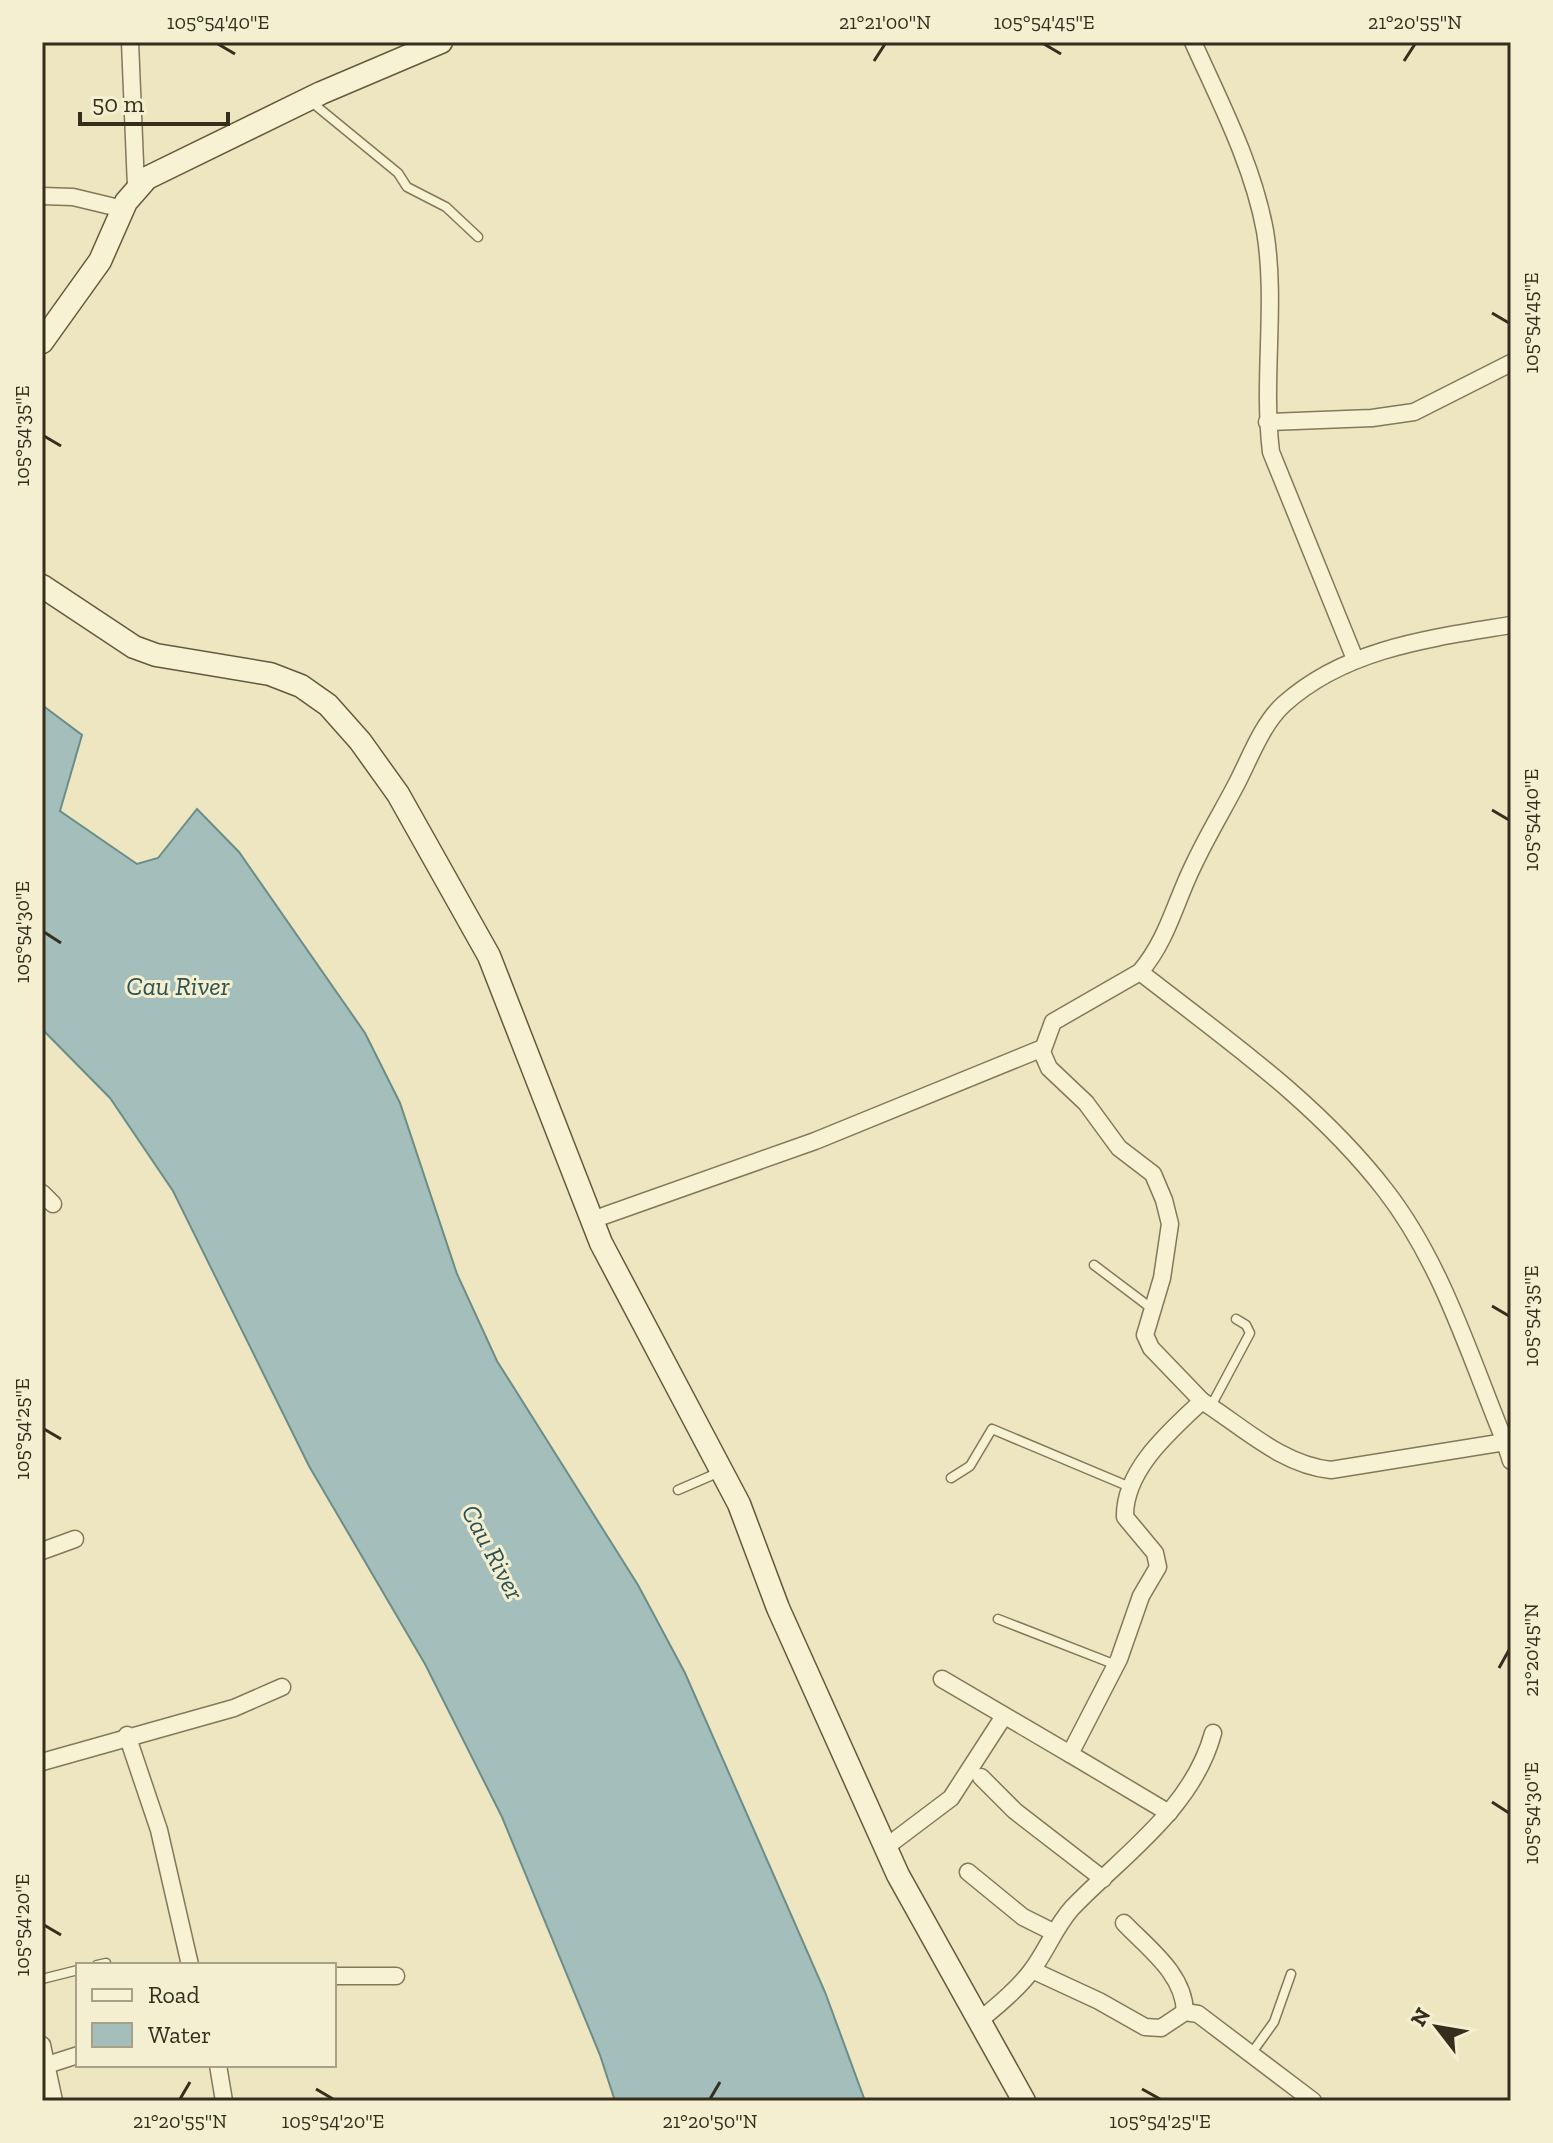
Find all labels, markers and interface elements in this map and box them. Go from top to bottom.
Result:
text: 105°54'40"E [167,10,269,34]
text: 21°21'00"N [839,10,931,34]
text: 105°54'45"E [993,10,1095,34]
text: 21°20'55"N [1368,10,1462,34]
scale bar [80,76,228,126]
text: 50 m [92,89,145,118]
text: 105°54'45"E [1519,272,1543,374]
text: 105°54'35"E [10,386,34,486]
text: 105°54'40"E [1519,769,1543,871]
text: 105°54'30"E [10,881,34,983]
water label: Cau River [126,970,230,1002]
text: 105°54'35"E [1519,1266,1543,1366]
text: 105°54'25"E [10,1378,34,1480]
water label: Cau River [455,1499,531,1605]
text: 21°20'45"N [1519,1603,1543,1697]
text: 105°54'30"E [1519,1762,1543,1864]
text: 105°54'20"E [10,1874,34,1976]
legend [76,1963,336,2067]
text: Road [148,1980,200,2009]
north arrow [1397,1987,1477,2067]
text: N [1404,2003,1436,2031]
text: Water [148,2020,211,2049]
text: 21°20'55"N [133,2109,227,2133]
text: 105°54'20"E [282,2109,384,2133]
text: 21°20'50"N [662,2109,758,2133]
text: 105°54'25"E [1109,2109,1211,2133]

